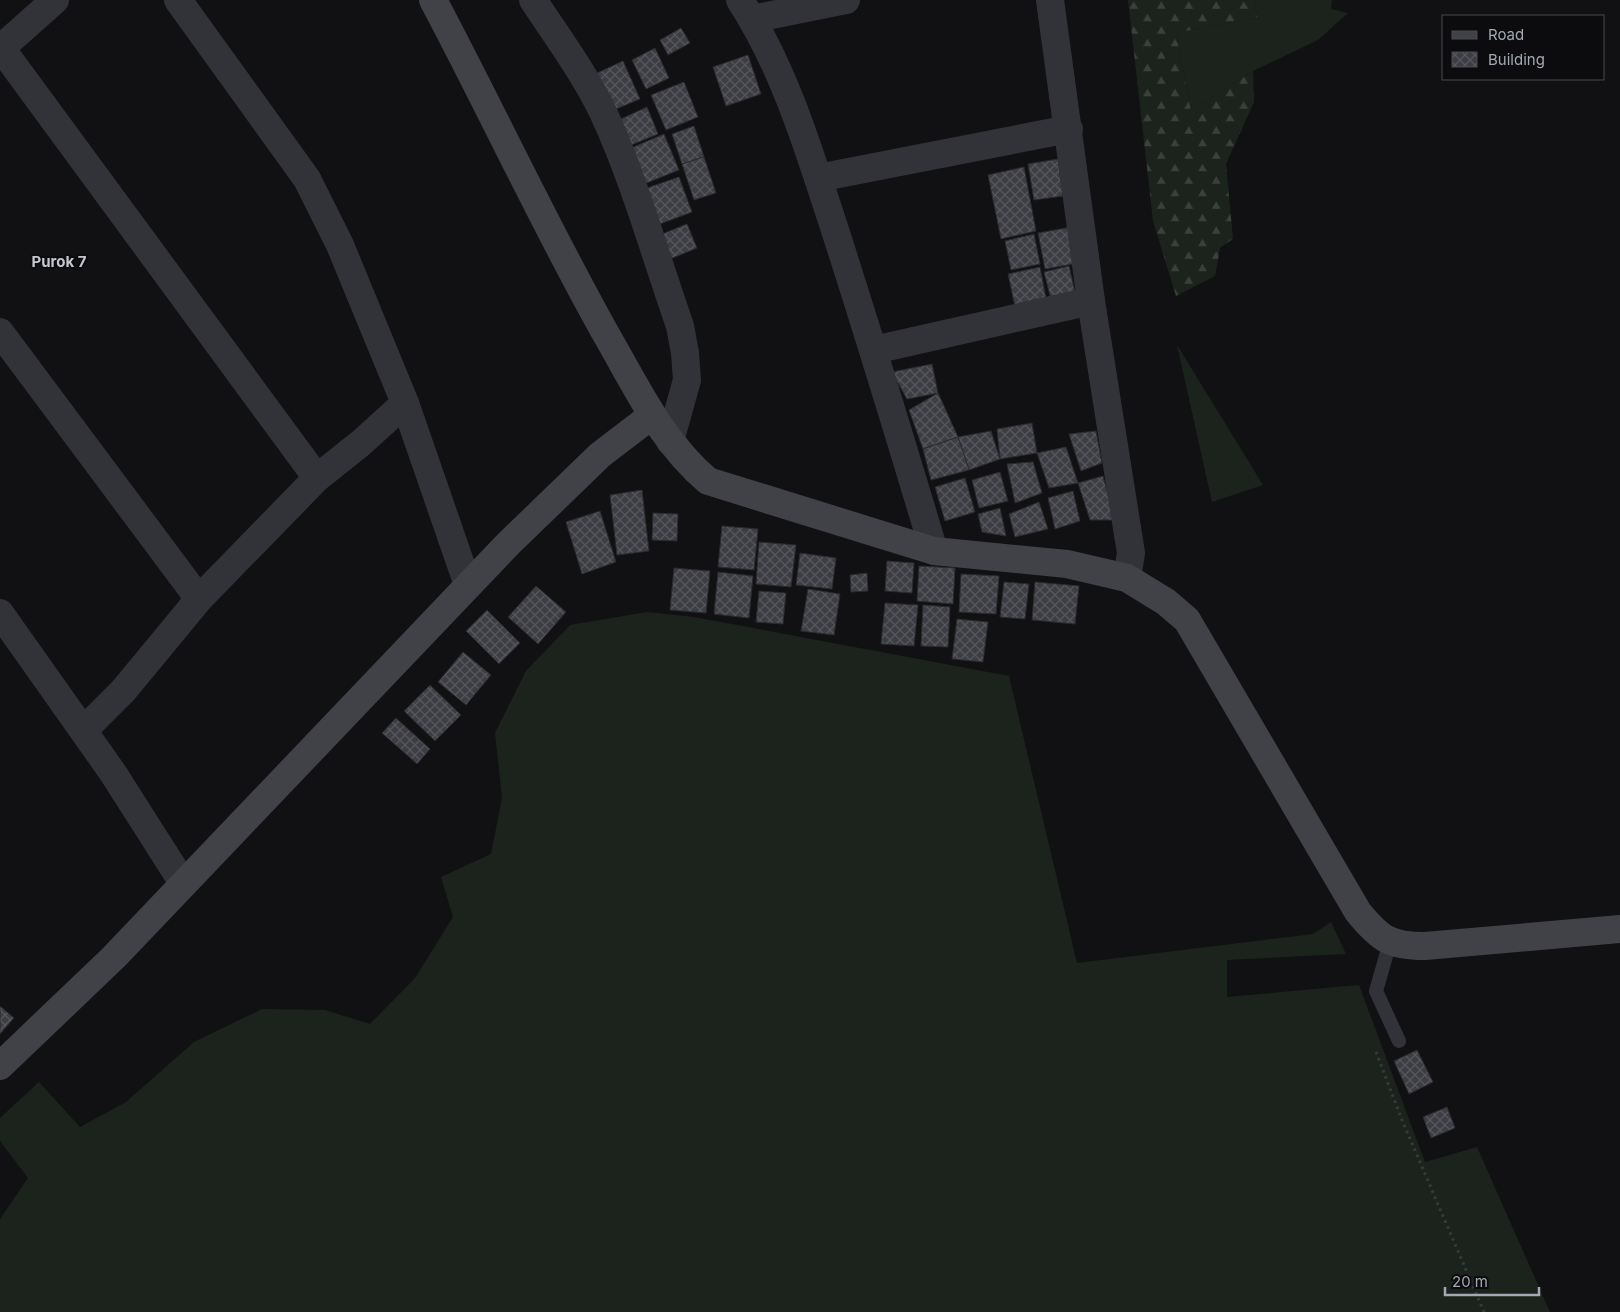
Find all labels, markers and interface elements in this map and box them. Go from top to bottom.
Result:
legend [1442,15,1605,80]
text: Road [1488,25,1524,44]
text: Building [1488,50,1545,69]
district label: Purok 7 [32,252,87,271]
scale bar [1445,1264,1539,1296]
text: 20 m [1452,1272,1488,1291]

